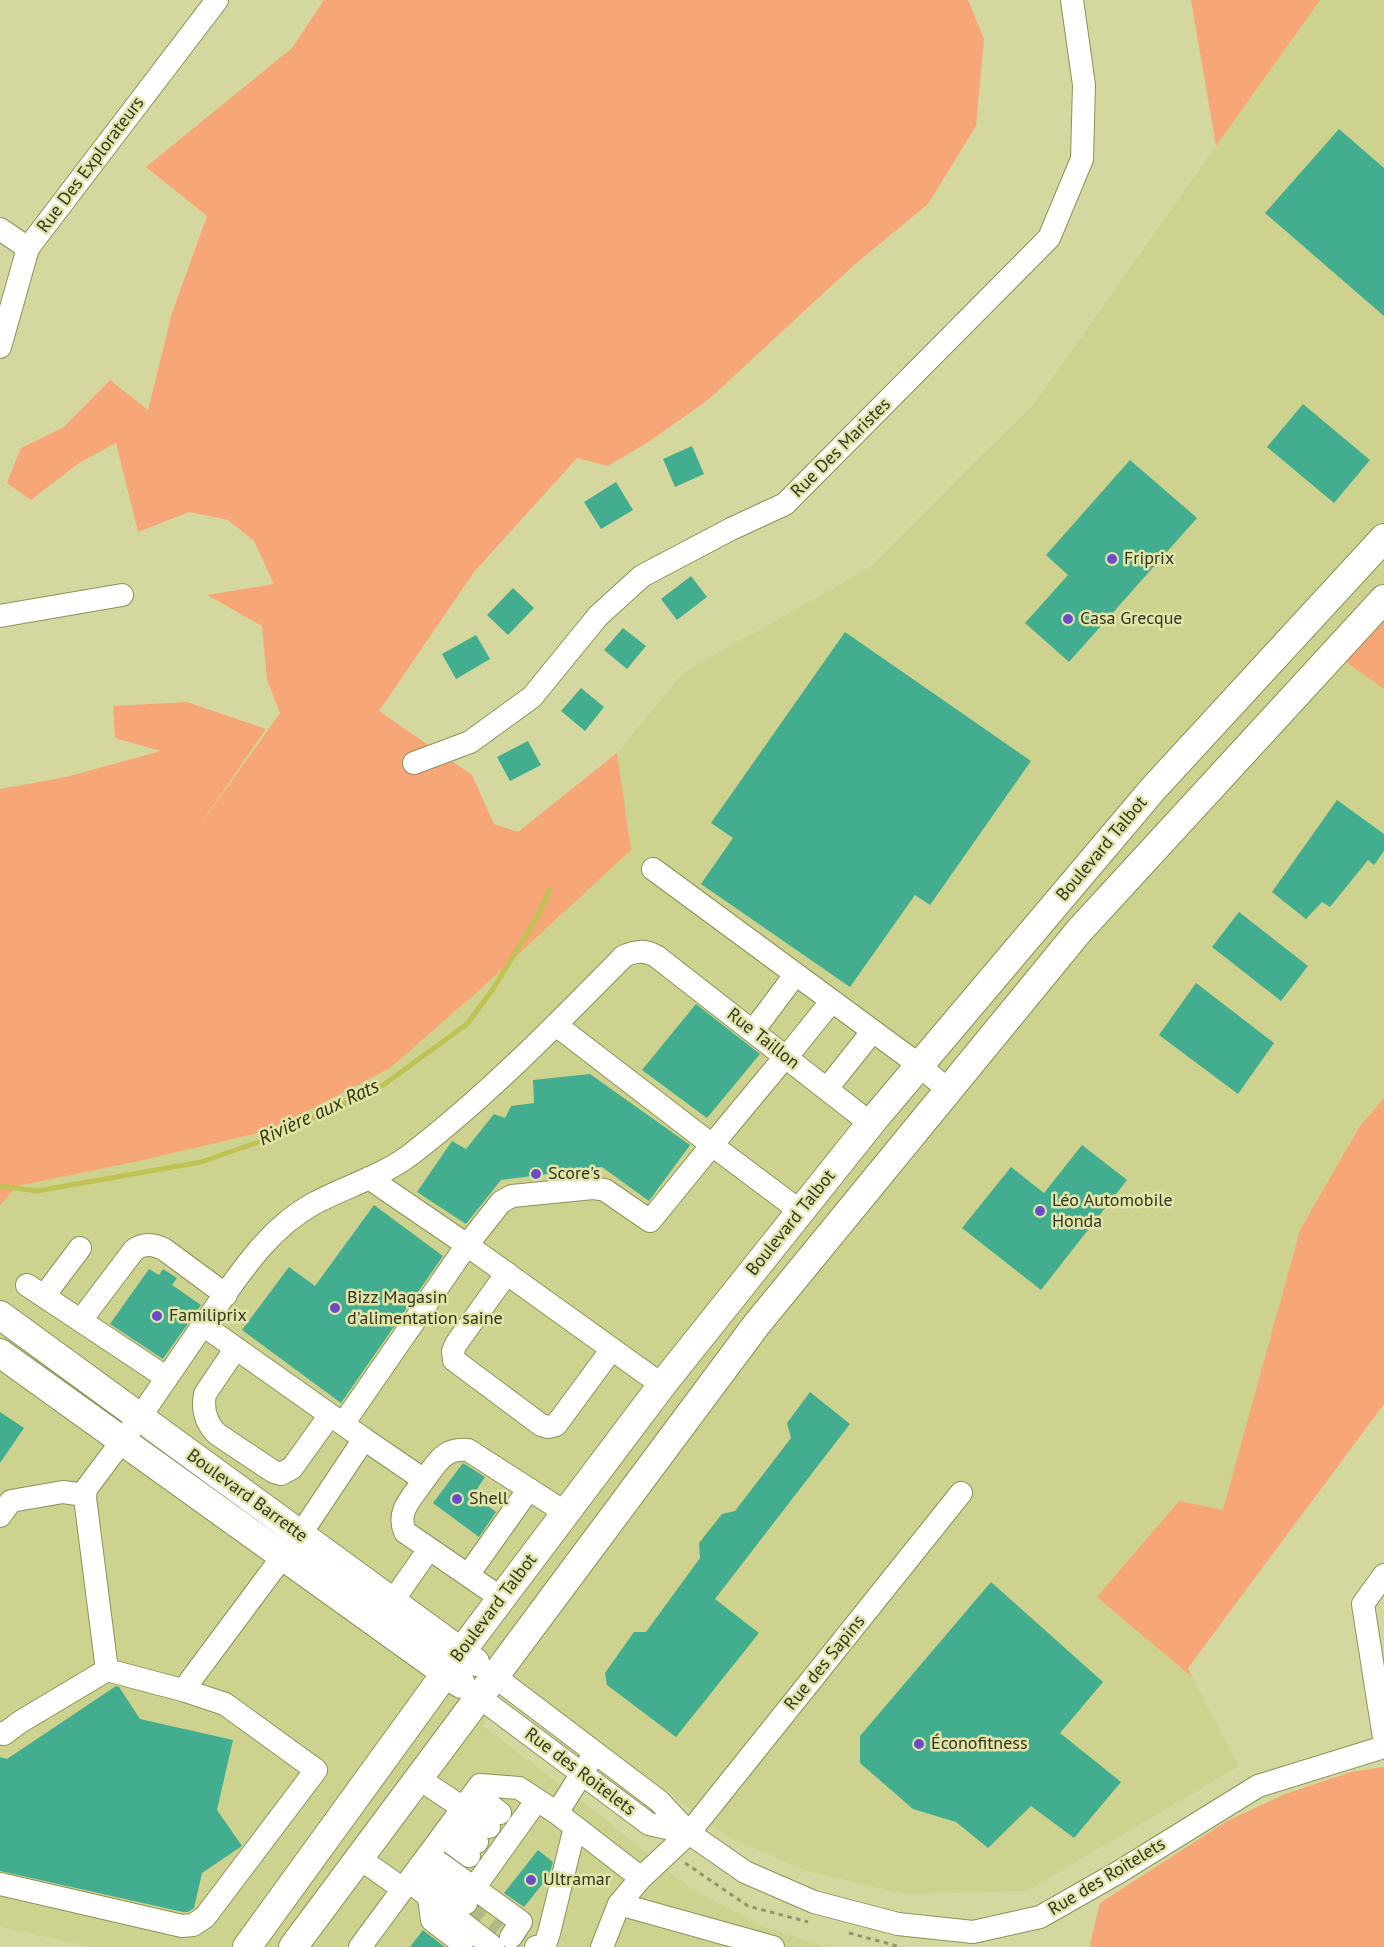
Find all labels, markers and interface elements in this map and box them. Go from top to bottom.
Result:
street label: Rue Des Explorateurs [33,93,149,237]
street label: Rue Des Maristes [787,394,895,502]
place label: Friprix [1124,548,1174,570]
marker: Friprix [1105,552,1119,566]
place label: Casa Grecque [1080,608,1183,630]
marker: Casa Grecque [1061,612,1075,626]
street label: Boulevard Talbot [1052,792,1152,906]
street label: Rue Taillon [722,1004,804,1074]
water label: Rivière aux Rats [255,1075,383,1151]
place label: Score's [548,1163,600,1185]
street label: Boulevard Talbot [742,1166,840,1280]
marker: Score's [529,1167,543,1181]
place label: Léo Automobile Honda [1052,1190,1173,1232]
marker: Léo Automobile Honda [1033,1204,1047,1218]
place label: Bizz Magasin d'alimentation saine [347,1287,503,1330]
marker: Bizz Magasin d'alimentation saine [328,1301,342,1315]
place label: Familiprix [169,1305,247,1327]
marker: Familiprix [150,1309,164,1323]
street label: Boulevard Barrette [182,1445,312,1547]
place label: Shell [469,1488,508,1510]
marker: Shell [450,1492,464,1506]
street label: Boulevard Talbot [446,1550,542,1666]
street label: Rue des Sapins [780,1611,870,1715]
street label: Rue des Roitelets [520,1723,640,1821]
place label: Éconofitness [931,1733,1027,1755]
marker: Éconofitness [912,1737,926,1751]
street label: Rue des Roitelets [1045,1834,1169,1920]
place label: Ultramar [543,1869,611,1891]
marker: Ultramar [524,1873,538,1887]

